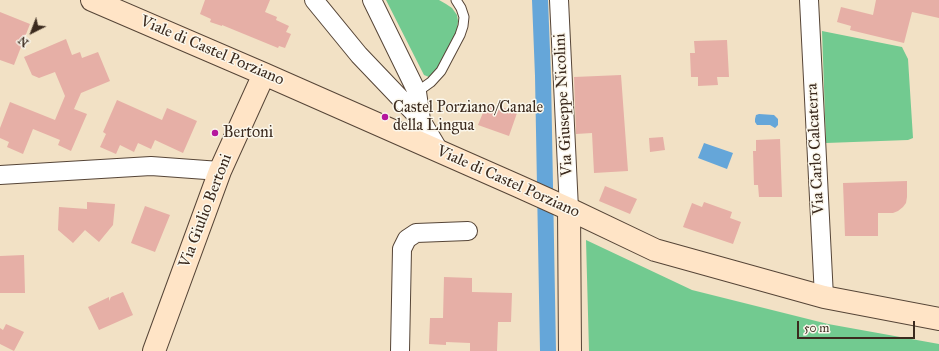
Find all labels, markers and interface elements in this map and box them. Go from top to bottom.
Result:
north arrow [12,12,52,52]
street label: Viale di Castel Porziano [137,12,287,90]
text: N [16,33,31,49]
street label: Via Giuseppe Nicolini [551,33,577,177]
street label: Via Carlo Calcaterra [803,83,829,215]
place label: Castel Porziano/Canale della Lingua [393,98,543,136]
marker: Castel Porziano/Canale della Lingua [380,112,390,122]
place label: Bertoni [223,123,273,143]
marker: Bertoni [210,128,220,138]
street label: Viale di Castel Porziano [434,142,582,222]
street label: Via Giulio Bertoni [175,151,237,271]
scale bar [799,313,917,339]
text: 50 m [804,321,829,335]

